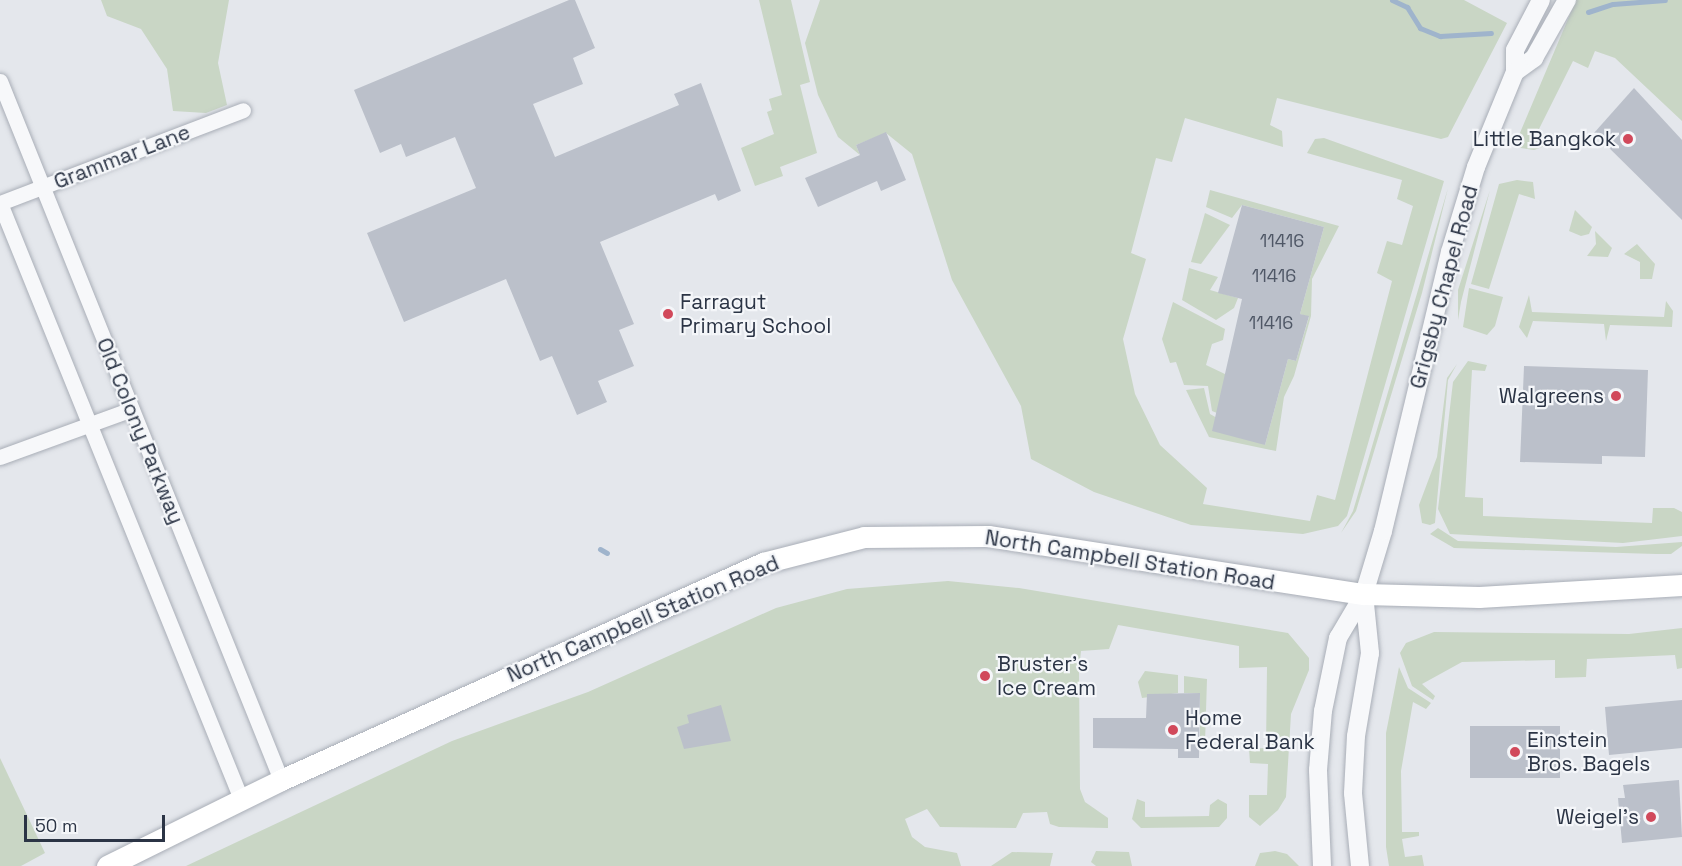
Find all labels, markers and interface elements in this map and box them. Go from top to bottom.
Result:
street label: Grammar Lane [50,119,194,195]
place label: Little Bangkok [1473,126,1616,152]
marker: Little Bangkok [1621,132,1635,146]
street label: Grigsby Chapel Road [1405,182,1483,392]
house number: 11416 [1260,230,1304,252]
house number: 11416 [1252,265,1296,287]
place label: Farragut Primary School [680,289,831,339]
marker: Farragut Primary School [661,307,675,321]
house number: 11416 [1249,312,1293,334]
street label: Old Colony Parkway [91,334,189,528]
place label: Walgreens [1499,383,1604,409]
marker: Walgreens [1609,389,1623,403]
street label: North Campbell Station Road [983,525,1277,595]
street label: North Campbell Station Road [503,550,783,688]
place label: Bruster's Ice Cream [997,651,1096,701]
marker: Bruster's Ice Cream [978,669,992,683]
place label: Home Federal Bank [1185,705,1315,755]
marker: Home Federal Bank [1166,723,1180,737]
place label: Einstein Bros. Bagels [1527,727,1651,777]
marker: Einstein Bros. Bagels [1508,745,1522,759]
scale bar [27,803,168,841]
place label: Weigel's [1556,804,1639,830]
marker: Weigel's [1644,810,1658,824]
text: 50 m [35,814,77,837]

